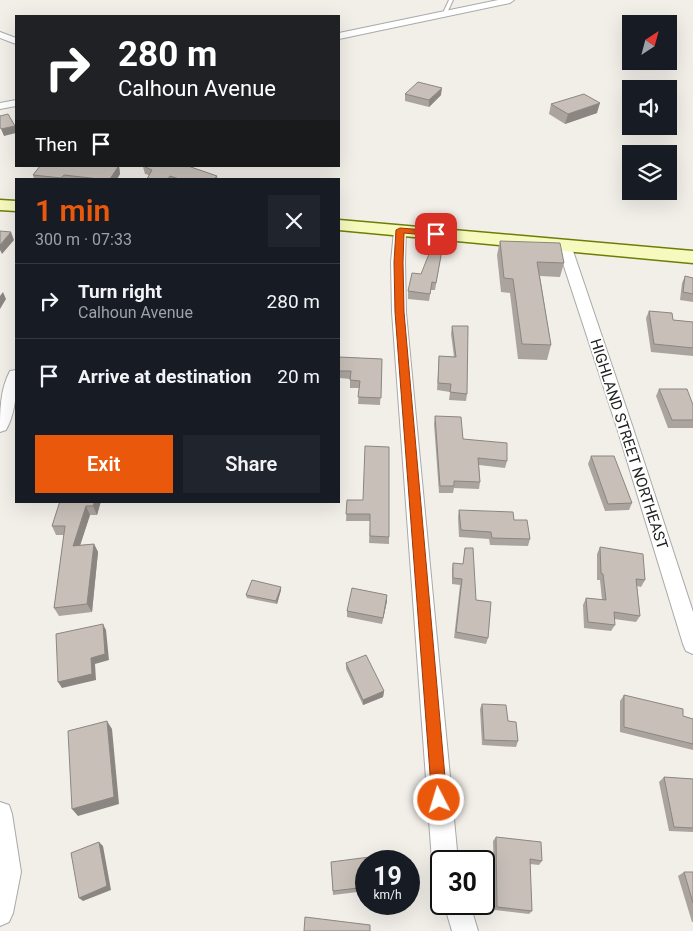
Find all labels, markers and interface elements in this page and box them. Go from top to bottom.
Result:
north arrow [622,15,678,70]
map controls [622,15,677,200]
text: 280 m [118,34,217,75]
icon: right [35,35,100,100]
text: Calhoun Avenue [118,76,276,101]
button: sound [622,80,677,135]
icon: arrive [87,130,115,158]
text: Then [35,133,77,156]
button: layers [622,145,677,200]
text: 1 min [35,193,110,228]
button: close [268,195,320,247]
pin [415,213,457,255]
icon: arrive [422,220,450,248]
text: 300 m · 07:33 [35,230,132,249]
text: Turn right [78,280,162,303]
icon: right [35,287,63,315]
text: 280 m [267,290,320,313]
text: Calhoun Avenue [78,303,193,322]
street label: HIGHLAND STREET NORTHEAST [586,337,672,552]
icon: arrive [35,362,63,390]
text: Arrive at destination [78,365,251,388]
text: 20 m [277,365,320,388]
button: Exit [35,435,173,493]
button: Share [183,435,320,493]
position arrow [412,773,464,825]
speed limit sign: 30 [430,850,495,915]
text: 19 [373,862,402,891]
text: km/h [373,888,402,902]

